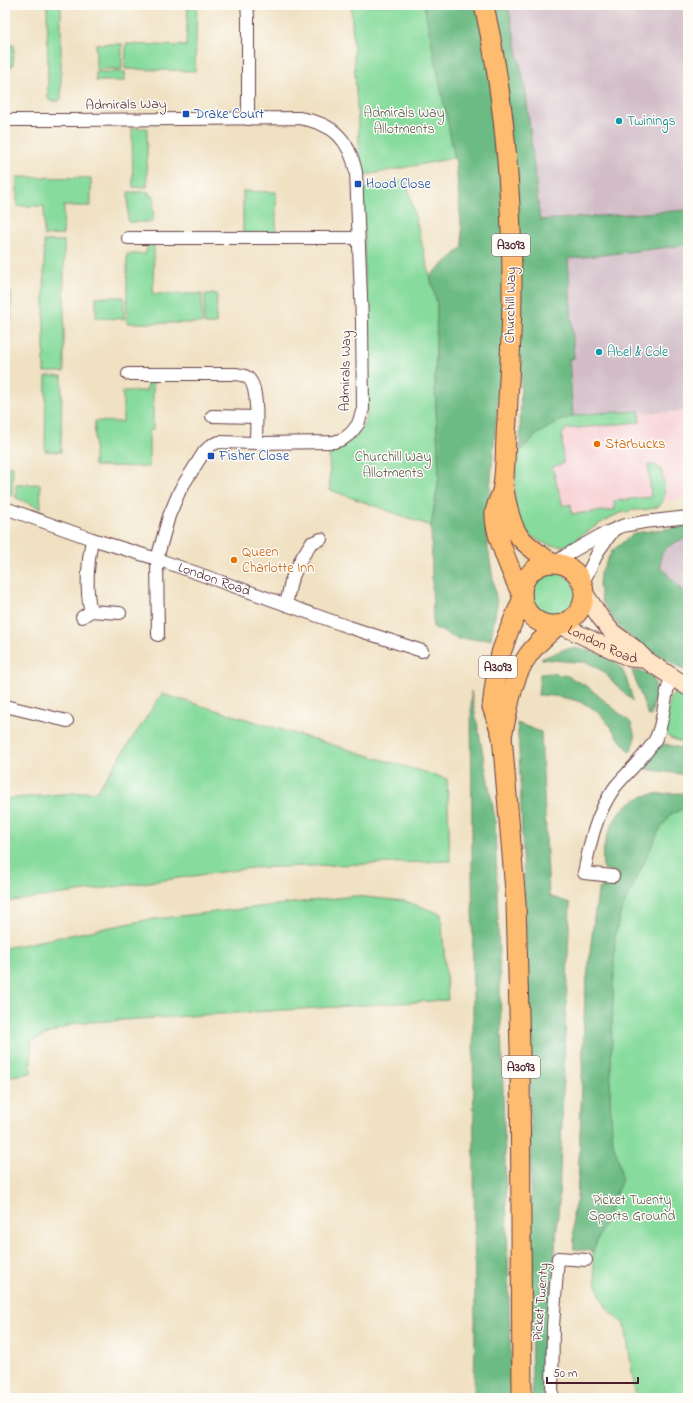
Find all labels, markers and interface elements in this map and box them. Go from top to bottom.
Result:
street label: Admirals Way [85,94,167,117]
park label: Admirals Way Allotments [364,103,445,140]
place label: Drake Court [193,104,264,125]
marker: Drake Court [181,109,191,119]
place label: Twinings [627,111,676,133]
marker: Twinings [614,116,624,126]
place label: Hood Close [366,174,432,195]
marker: Hood Close [353,179,363,189]
road number: A3093 [492,234,530,256]
street label: Churchill Way [500,266,523,343]
street label: Admirals Way [335,330,358,412]
place label: Abel & Cole [607,342,669,363]
marker: Abel & Cole [594,347,604,357]
place label: Starbucks [605,434,665,455]
marker: Starbucks [592,439,602,449]
place label: Fisher Close [218,446,290,467]
park label: Churchill Way Allotments [355,447,431,484]
marker: Fisher Close [206,451,216,461]
place label: Queen Charlotte Inn [242,542,314,579]
marker: Queen Charlotte Inn [229,555,239,565]
street label: London Road [175,557,253,602]
street label: London Road [564,619,638,669]
road number: A3093 [479,656,517,678]
road number: A3093 [502,1056,540,1078]
park label: Picket Twenty Sports Ground [589,1190,675,1227]
street label: Picket Twenty [527,1262,556,1342]
scale bar [547,1359,638,1385]
text: 50 m [553,1365,577,1383]

